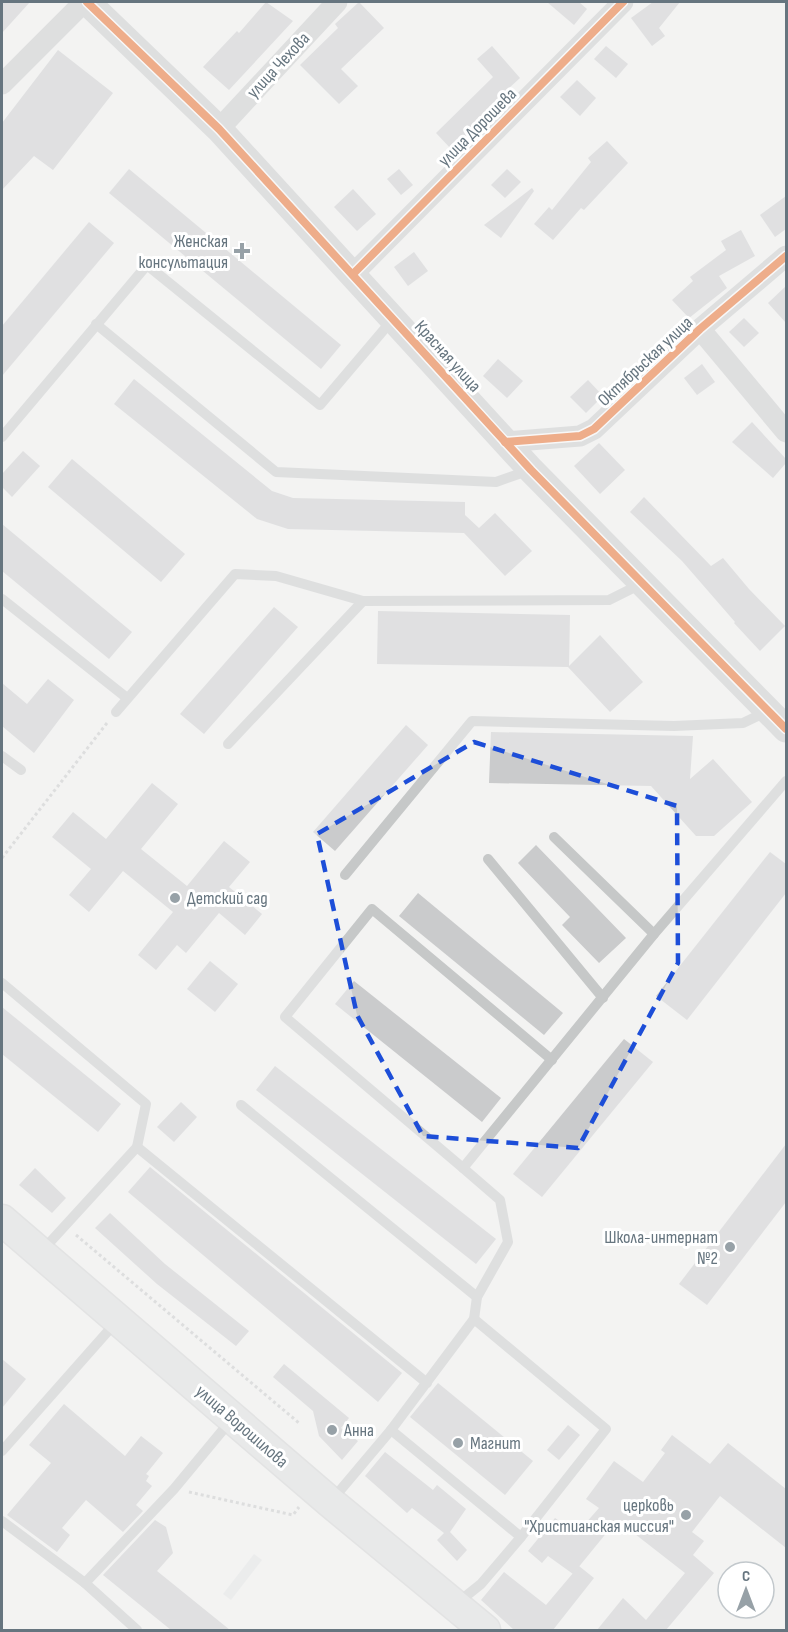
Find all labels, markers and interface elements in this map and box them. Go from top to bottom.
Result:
street label: улица Чехова [243,28,314,103]
street label: улица Дорошева [434,84,521,171]
place label: Женская консультация [139,231,228,273]
marker: Женская консультация [233,242,251,260]
street label: Октябрьская улица [594,312,697,411]
street label: Красная улица [410,316,485,396]
place label: Детский сад [187,888,268,909]
marker: Детский сад [168,891,182,905]
place label: Школа-интернат №2 [604,1227,718,1269]
marker: Школа-интернат №2 [723,1240,737,1254]
street label: улица Ворошилова [191,1381,292,1472]
place label: Анна [343,1420,374,1441]
marker: Анна [325,1423,339,1437]
place label: Магнит [470,1433,521,1454]
marker: Магнит [451,1436,465,1450]
place label: церковь "Христианская миссия" [524,1495,674,1537]
marker: церковь "Христианская миссия" [679,1508,693,1522]
north arrow [716,1560,776,1620]
text: С [742,1567,750,1586]

